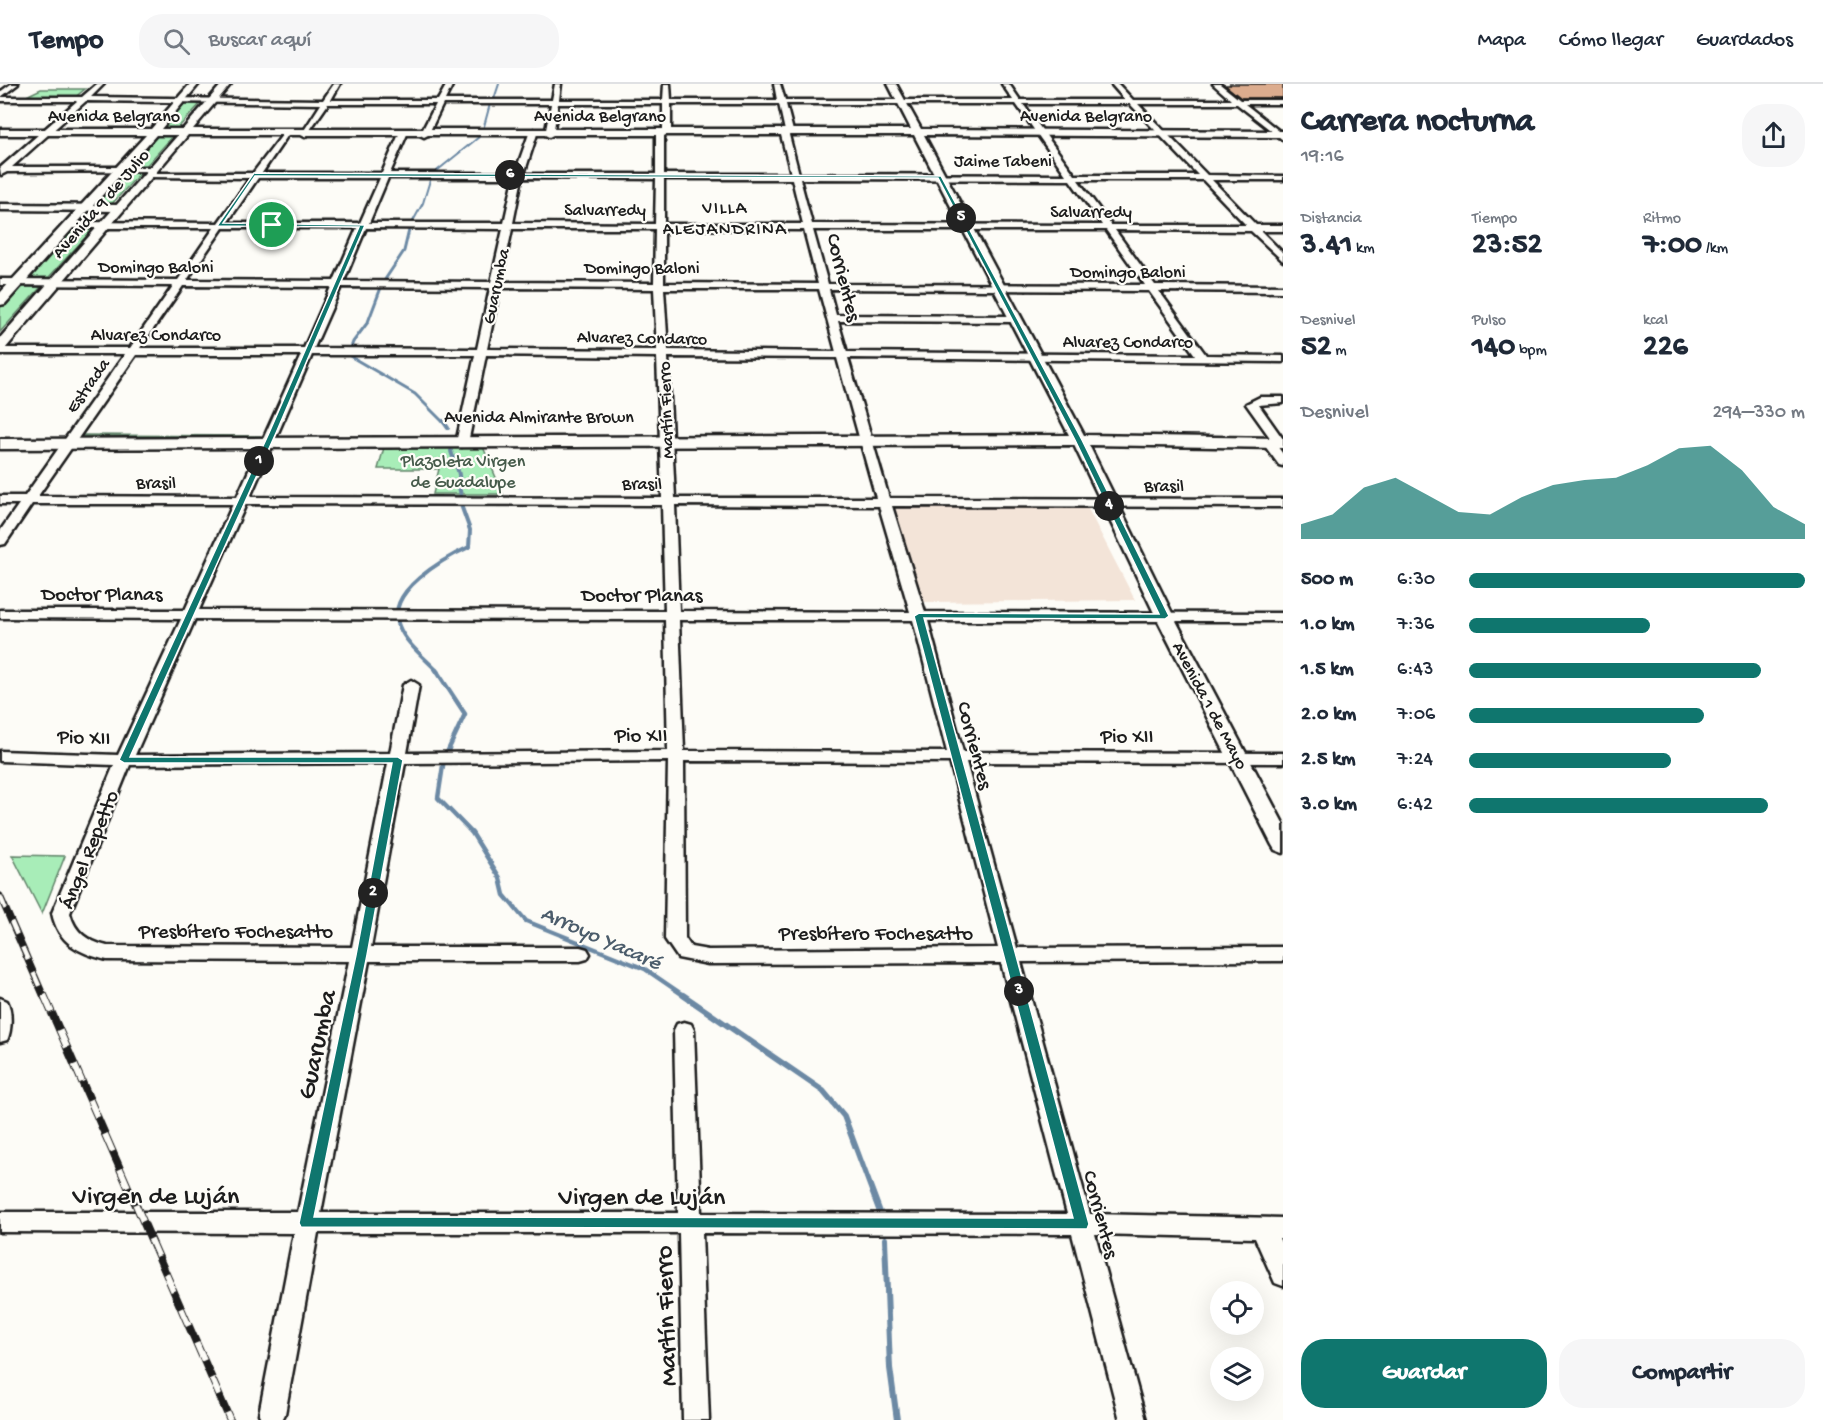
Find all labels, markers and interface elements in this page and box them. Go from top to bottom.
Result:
search box [139,14,559,68]
text: Tempo [30,25,103,58]
icon: search [160,25,193,58]
text: Buscar aquí [208,28,311,54]
text: Mapa [1477,29,1526,54]
text: Cómo llegar [1559,29,1663,54]
text: Guardados [1696,29,1793,54]
text: Carrera nocturna [1301,104,1534,142]
button: share [1742,104,1805,167]
street label: Avenida Belgrano [48,107,180,128]
street label: Avenida Belgrano [534,107,666,128]
street label: Avenida Belgrano [1020,107,1152,128]
street label: Avenida 9 de Julio [49,146,155,263]
text: 19:16 [1301,146,1344,169]
street label: Jaime Tabeni [954,152,1052,173]
pin: 6 [495,160,525,190]
text: 6 [506,165,514,184]
pin [246,199,297,250]
district label: VILLA ALEJANDRINA [663,199,787,241]
street label: Salvarredy [564,201,646,222]
pin: 5 [946,203,976,233]
street label: Salvarredy [1050,203,1132,224]
icon: arrive [255,208,288,241]
text: 5 [957,208,965,227]
text: Distancia [1301,210,1362,229]
text: Tiempo [1472,210,1517,229]
text: Ritmo [1643,210,1681,229]
text: 3.41 [1301,229,1352,264]
text: 23:52 [1472,229,1542,264]
text: 7:00 [1643,229,1702,264]
street label: Corrientes [819,231,865,326]
text: km [1352,240,1375,259]
text: /km [1702,240,1728,259]
street label: Guarumba [479,246,516,326]
street label: Domingo Baloni [97,258,214,279]
street label: Domingo Baloni [583,259,700,280]
street label: Domingo Baloni [1069,263,1186,284]
text: Desnivel [1301,312,1355,331]
text: Pulso [1472,312,1506,331]
text: kcal [1643,312,1668,331]
street label: Alvarez Condarco [91,326,221,347]
street label: Alvarez Condarco [577,328,707,351]
text: 52 [1301,331,1331,366]
text: 140 [1472,331,1515,366]
text: 226 [1643,331,1688,366]
street label: Alvarez Condarco [1063,333,1193,354]
text: m [1331,342,1347,361]
text: bpm [1515,342,1547,361]
street label: Estrada [63,354,116,418]
street label: Martín Fierro [655,361,680,459]
text: Desnivel [1301,402,1369,425]
text: 294–330 m [1712,402,1805,425]
street label: Avenida Almirante Brown [444,408,634,429]
pin: 1 [244,446,274,476]
text: 1 [256,451,262,470]
park label: Plazoleta Virgen de Guadalupe [400,452,526,494]
street label: Brasil [135,474,176,495]
street label: Brasil [621,475,662,496]
street label: Brasil [1143,477,1184,498]
pin: 4 [1094,491,1124,521]
text: 4 [1105,496,1113,515]
text: 500 m [1301,569,1353,592]
text: 6:30 [1397,569,1435,592]
street label: Doctor Planas [40,584,164,609]
street label: Doctor Planas [580,585,704,610]
text: 1.0 km [1301,614,1355,637]
text: 7:36 [1397,614,1434,637]
street label: Avenida 1 de Mayo [1166,639,1251,774]
text: 1.5 km [1301,659,1354,682]
text: 6:43 [1397,659,1433,682]
street label: Corrientes [949,699,997,794]
text: 2.0 km [1301,704,1356,727]
text: 7:06 [1397,704,1435,727]
street label: Pio XII [613,725,668,750]
street label: Pio XII [56,726,111,753]
street label: Pio XII [1099,726,1154,751]
text: 2.5 km [1301,749,1355,772]
text: 7:24 [1397,749,1433,772]
street label: Ángel Repetto [55,787,126,913]
text: 3.0 km [1301,794,1357,817]
text: 6:42 [1397,794,1433,817]
pin: 2 [358,878,388,908]
text: 2 [369,883,377,902]
water label: Arroyo Yacaré [536,902,666,978]
street label: Presbítero Fochesatto [138,921,333,946]
street label: Presbítero Fochesatto [778,923,973,948]
pin: 3 [1004,976,1034,1006]
text: 3 [1015,981,1023,1000]
street label: Guarumba [293,986,346,1102]
street label: Corrientes [1075,1168,1123,1263]
street label: Virgen de Luján [72,1183,240,1214]
street label: Virgen de Luján [558,1184,726,1215]
street label: Martín Fierro [651,1245,686,1387]
map controls [1210,1281,1264,1401]
button: locate [1210,1281,1264,1335]
button: Guardar [1301,1339,1547,1408]
button: Compartir [1559,1339,1805,1408]
button: layers [1210,1347,1264,1401]

